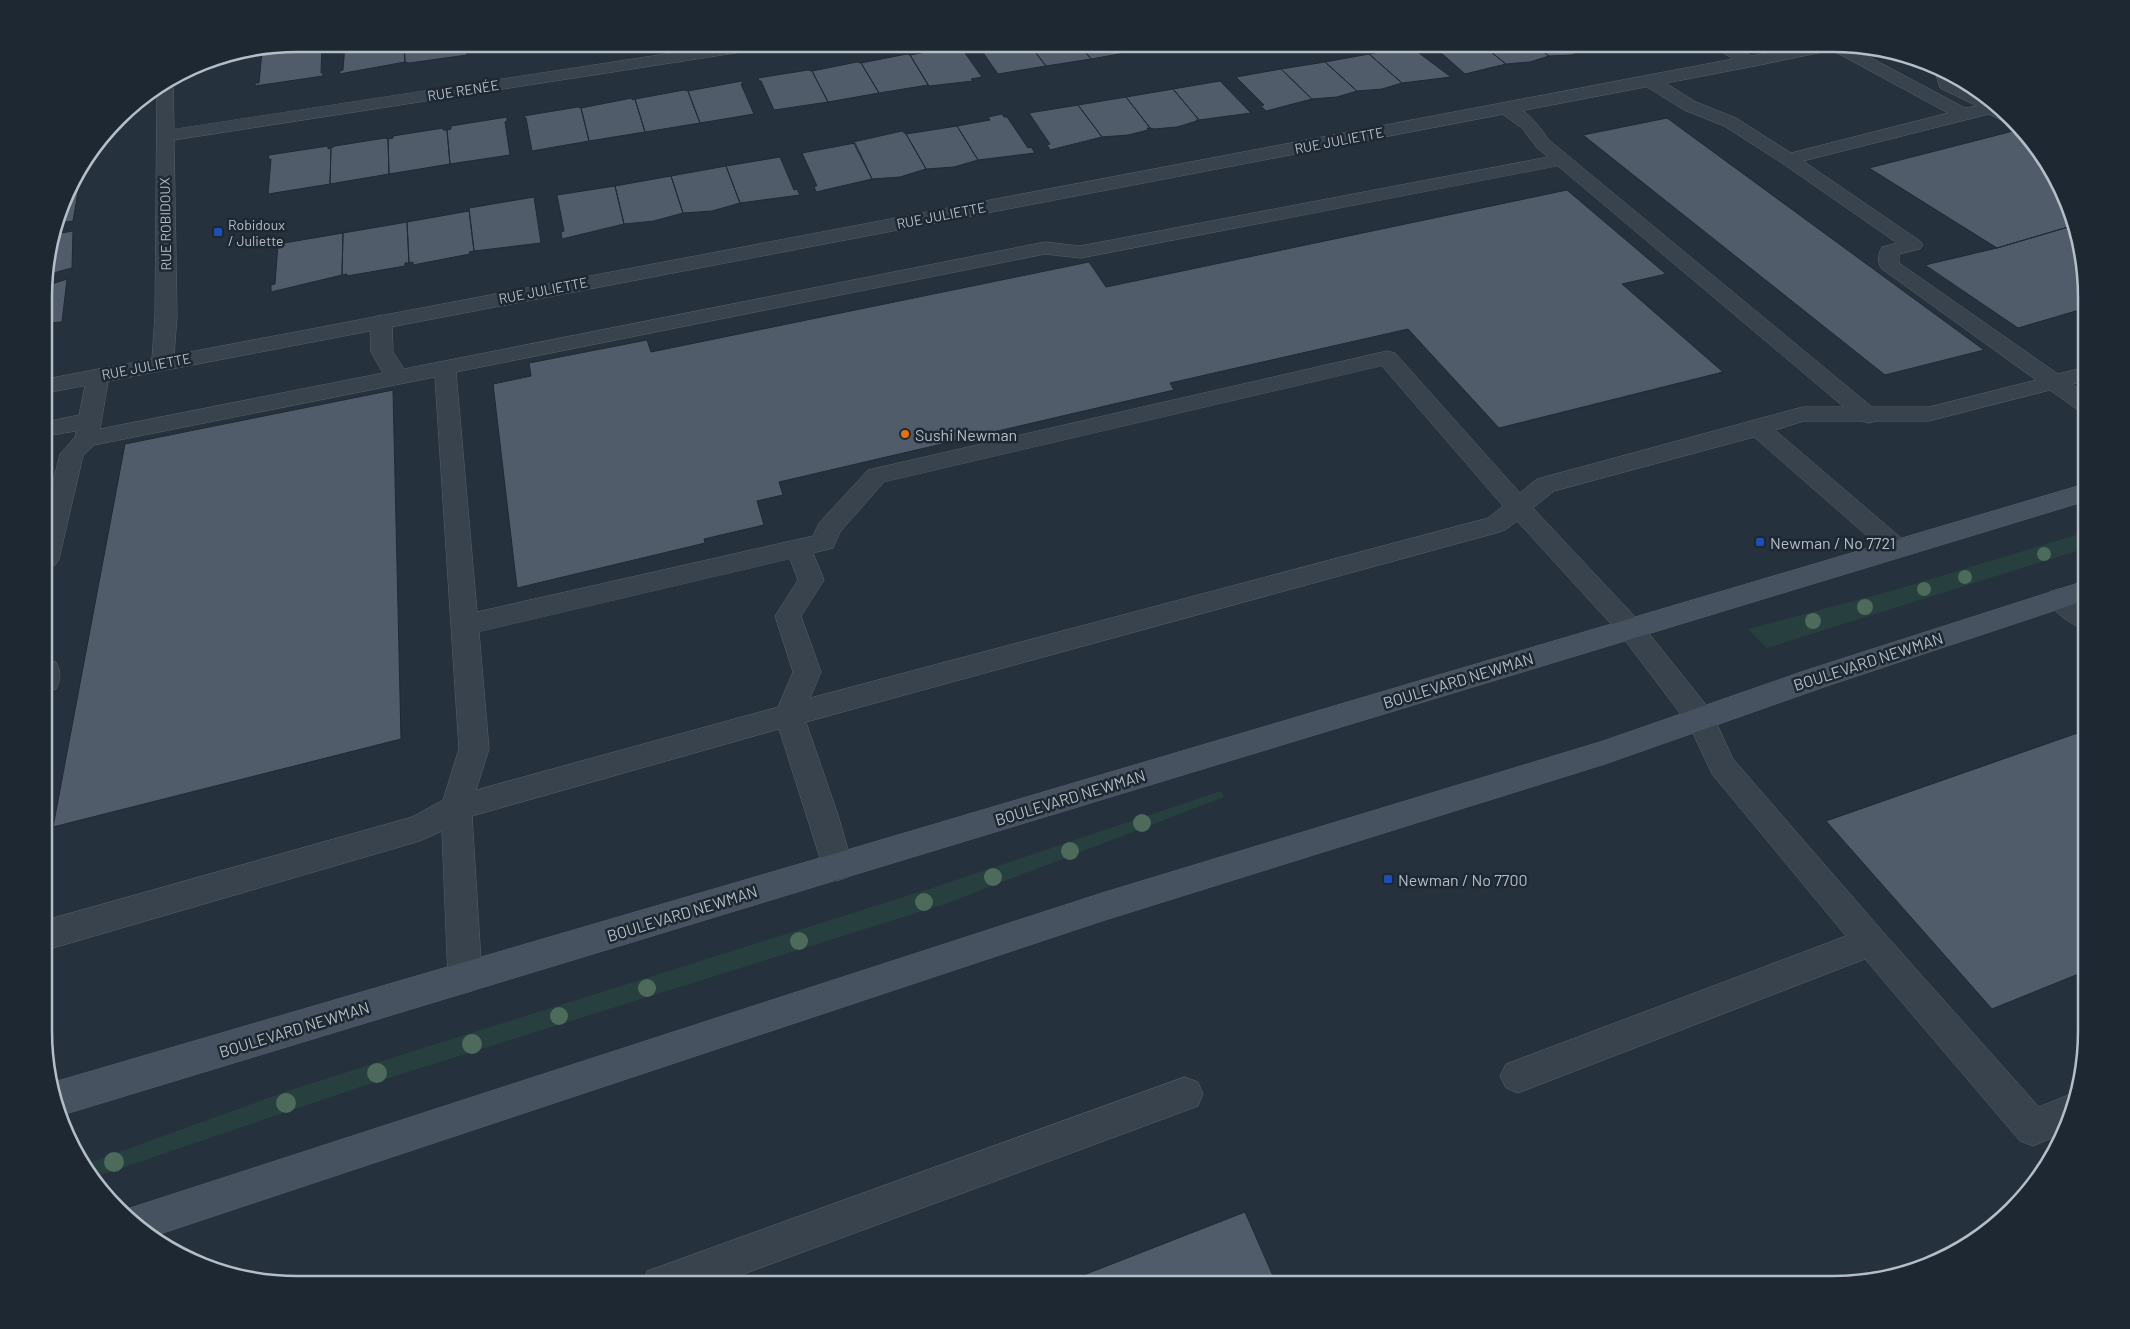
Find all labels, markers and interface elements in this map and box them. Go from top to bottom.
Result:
street label: RUE RENÉE [426,76,500,104]
street label: RUE JULIETTE [1293,123,1385,157]
street label: RUE ROBIDOUX [156,177,174,271]
street label: RUE JULIETTE [895,198,987,232]
place label: Robidoux / Juliette [228,216,285,249]
marker: Robidoux / Juliette [212,226,224,238]
street label: RUE JULIETTE [497,273,589,307]
street label: RUE JULIETTE [100,349,192,383]
place label: Sushi Newman [915,425,1017,444]
marker: Sushi Newman [899,428,911,440]
place label: Newman / No 7721 [1770,533,1895,552]
marker: Newman / No 7721 [1754,536,1766,548]
street label: BOULEVARD NEWMAN [1791,628,1945,694]
street label: BOULEVARD NEWMAN [1380,648,1536,712]
street label: BOULEVARD NEWMAN [992,765,1148,829]
place label: Newman / No 7700 [1398,870,1527,889]
marker: Newman / No 7700 [1382,873,1394,885]
street label: BOULEVARD NEWMAN [604,881,760,945]
street label: BOULEVARD NEWMAN [216,997,372,1061]

